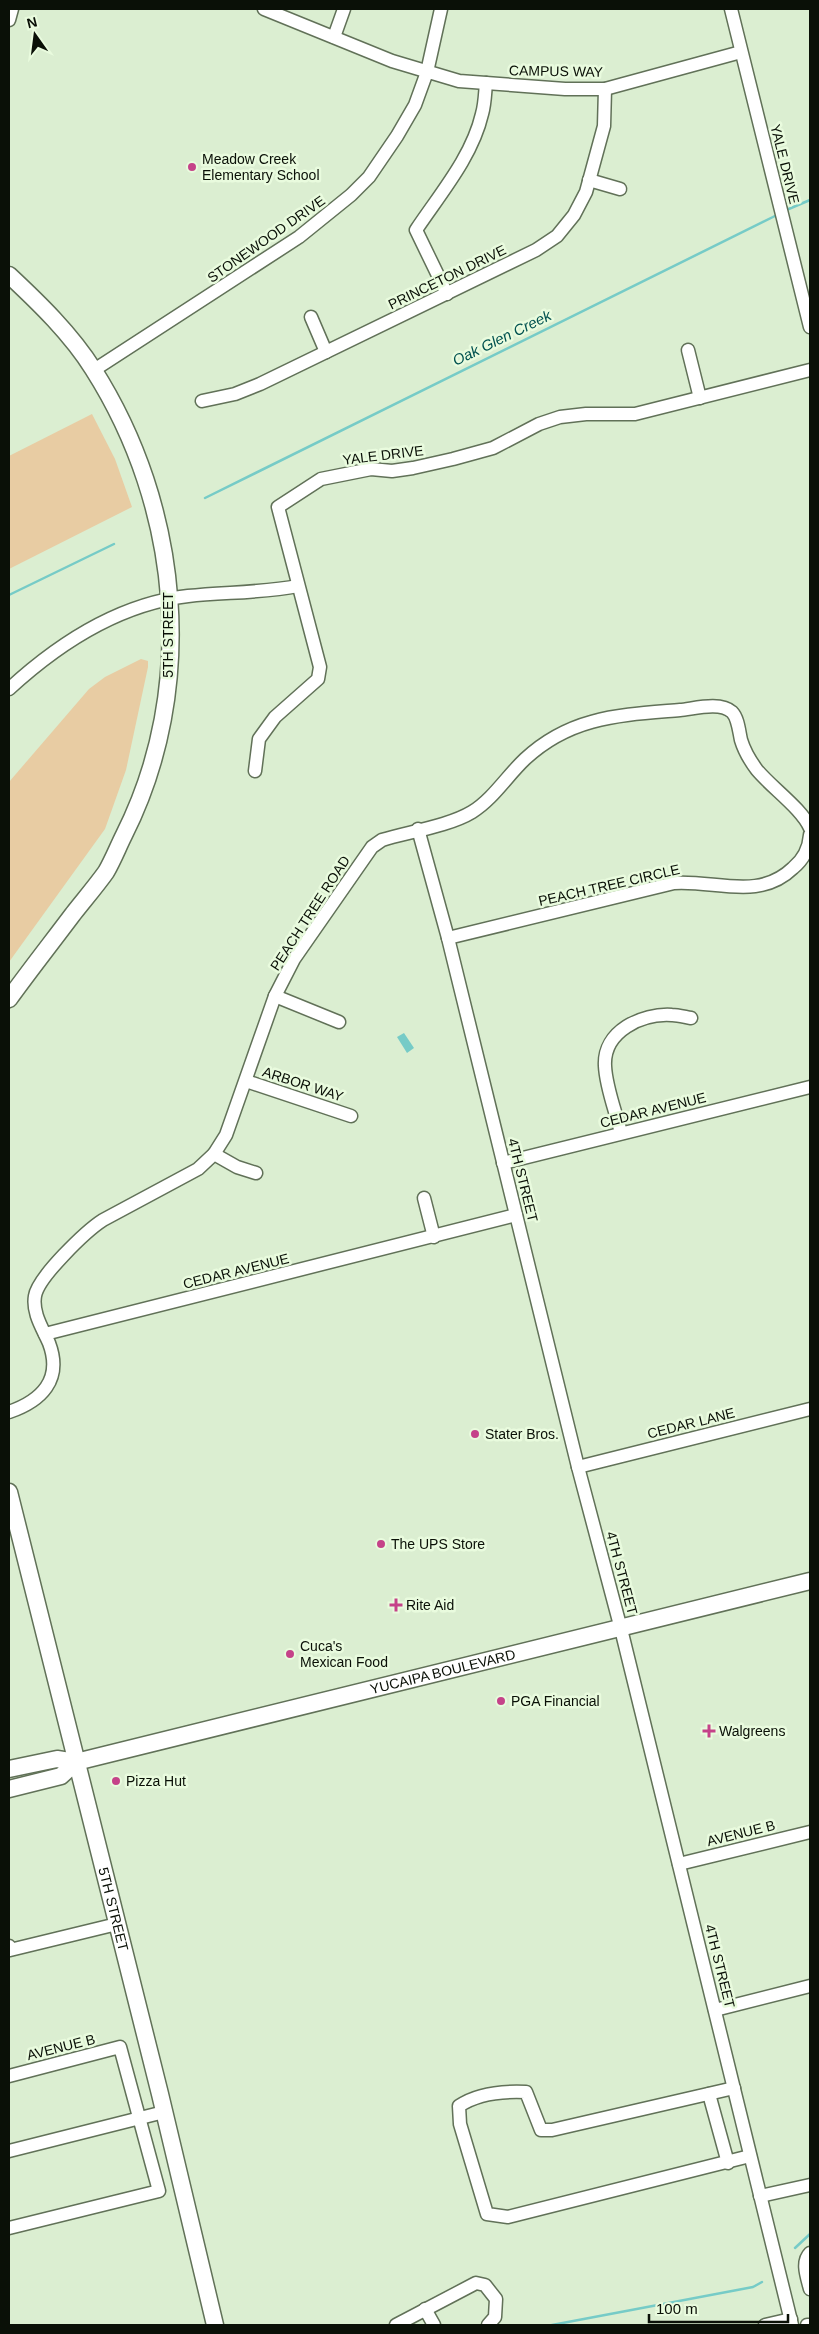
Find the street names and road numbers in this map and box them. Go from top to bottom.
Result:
street label: CAMPUS WAY [509,62,604,80]
street label: YALE DRIVE [767,123,803,205]
street label: STONEWOOD DRIVE [204,192,328,286]
street label: PRINCETON DRIVE [386,242,508,312]
street label: YALE DRIVE [342,442,424,468]
street label: 5TH STREET [160,592,176,678]
street label: PEACH TREE ROAD [267,853,353,973]
street label: PEACH TREE CIRCLE [537,861,681,909]
street label: ARBOR WAY [261,1063,346,1105]
street label: CEDAR AVENUE [598,1089,708,1131]
street label: 4TH STREET [505,1137,541,1224]
street label: CEDAR AVENUE [181,1250,291,1292]
street label: CEDAR LANE [646,1404,736,1442]
street label: 4TH STREET [603,1530,641,1617]
street label: YUCAIPA BOULEVARD [368,1646,517,1697]
street label: AVENUE B [705,1817,777,1849]
street label: 5TH STREET [95,1866,132,1953]
street label: 4TH STREET [702,1923,738,2010]
street label: AVENUE B [25,2031,97,2063]

